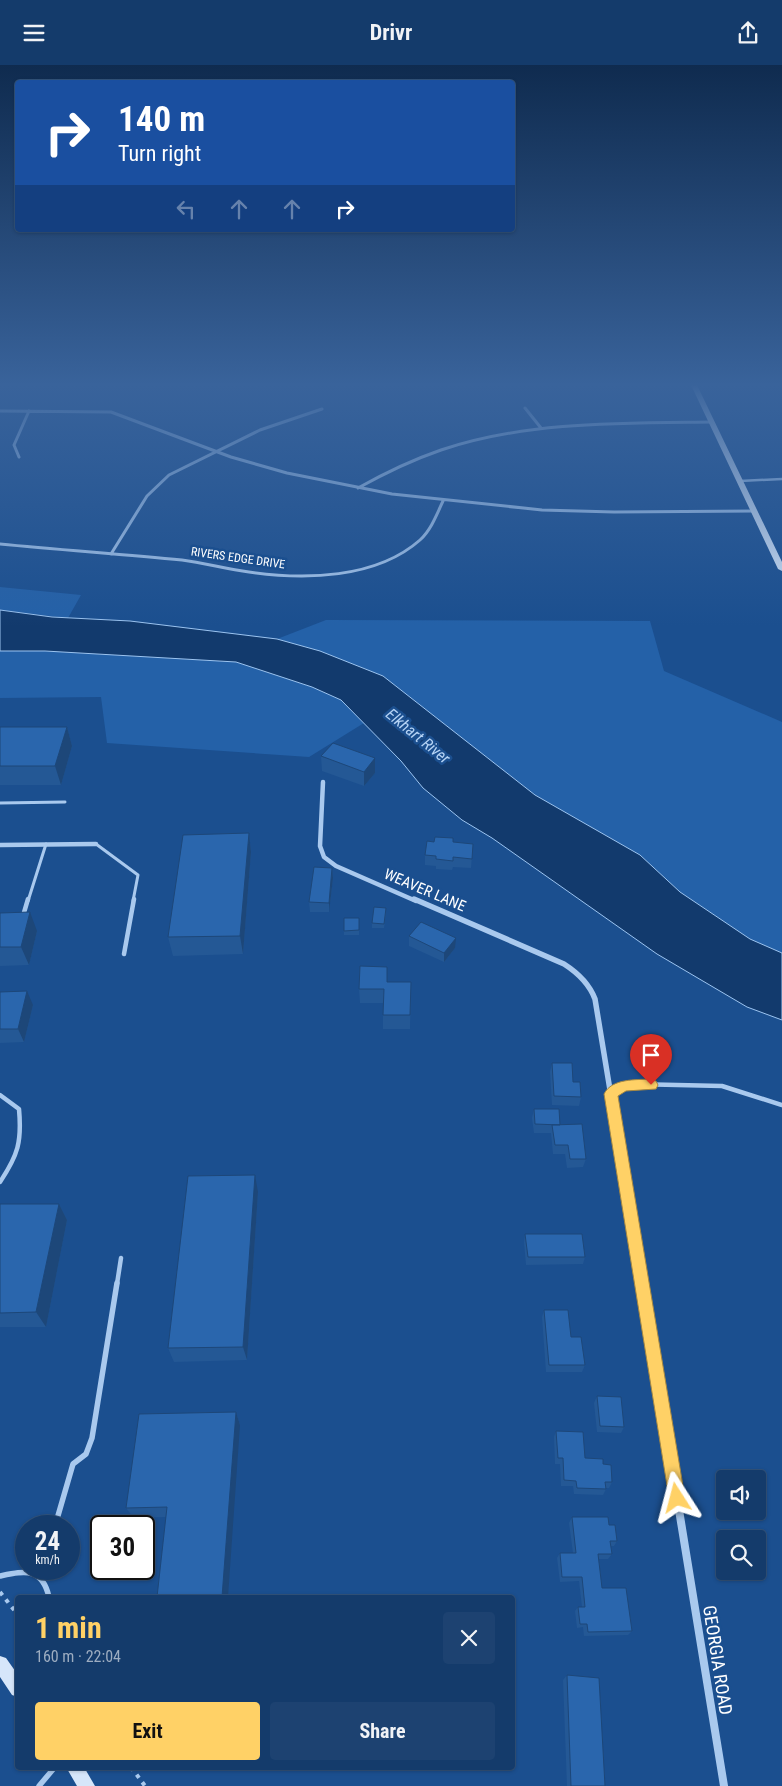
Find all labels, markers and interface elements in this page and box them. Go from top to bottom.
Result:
icon: menu [20,19,48,47]
icon: share [734,19,762,47]
text: Drivr [370,20,412,45]
text: 140 m [118,99,205,140]
icon: right [35,100,100,165]
text: Turn right [118,141,201,166]
icon: left [172,195,200,223]
icon: ahead [225,195,253,223]
icon: ahead [278,195,306,223]
icon: right [331,195,359,223]
street label: RIVERS EDGE DRIVE [190,544,286,572]
water label: Elkhart River [382,704,455,768]
street label: WEAVER LANE [382,865,468,915]
pin [630,1034,672,1085]
icon: arrive [637,1041,665,1069]
map controls [716,1470,766,1580]
button: sound [716,1470,766,1520]
position arrow [650,1471,702,1523]
speed limit sign: 30 [90,1515,155,1580]
text: 24 [35,1527,60,1556]
button: search [716,1530,766,1580]
text: km/h [35,1553,60,1567]
street label: GEORGIA ROAD [699,1604,737,1716]
text: 1 min [35,1610,102,1645]
button: close [443,1612,495,1664]
text: 160 m · 22:04 [35,1647,121,1666]
button: Exit [35,1702,260,1760]
button: Share [270,1702,495,1760]

